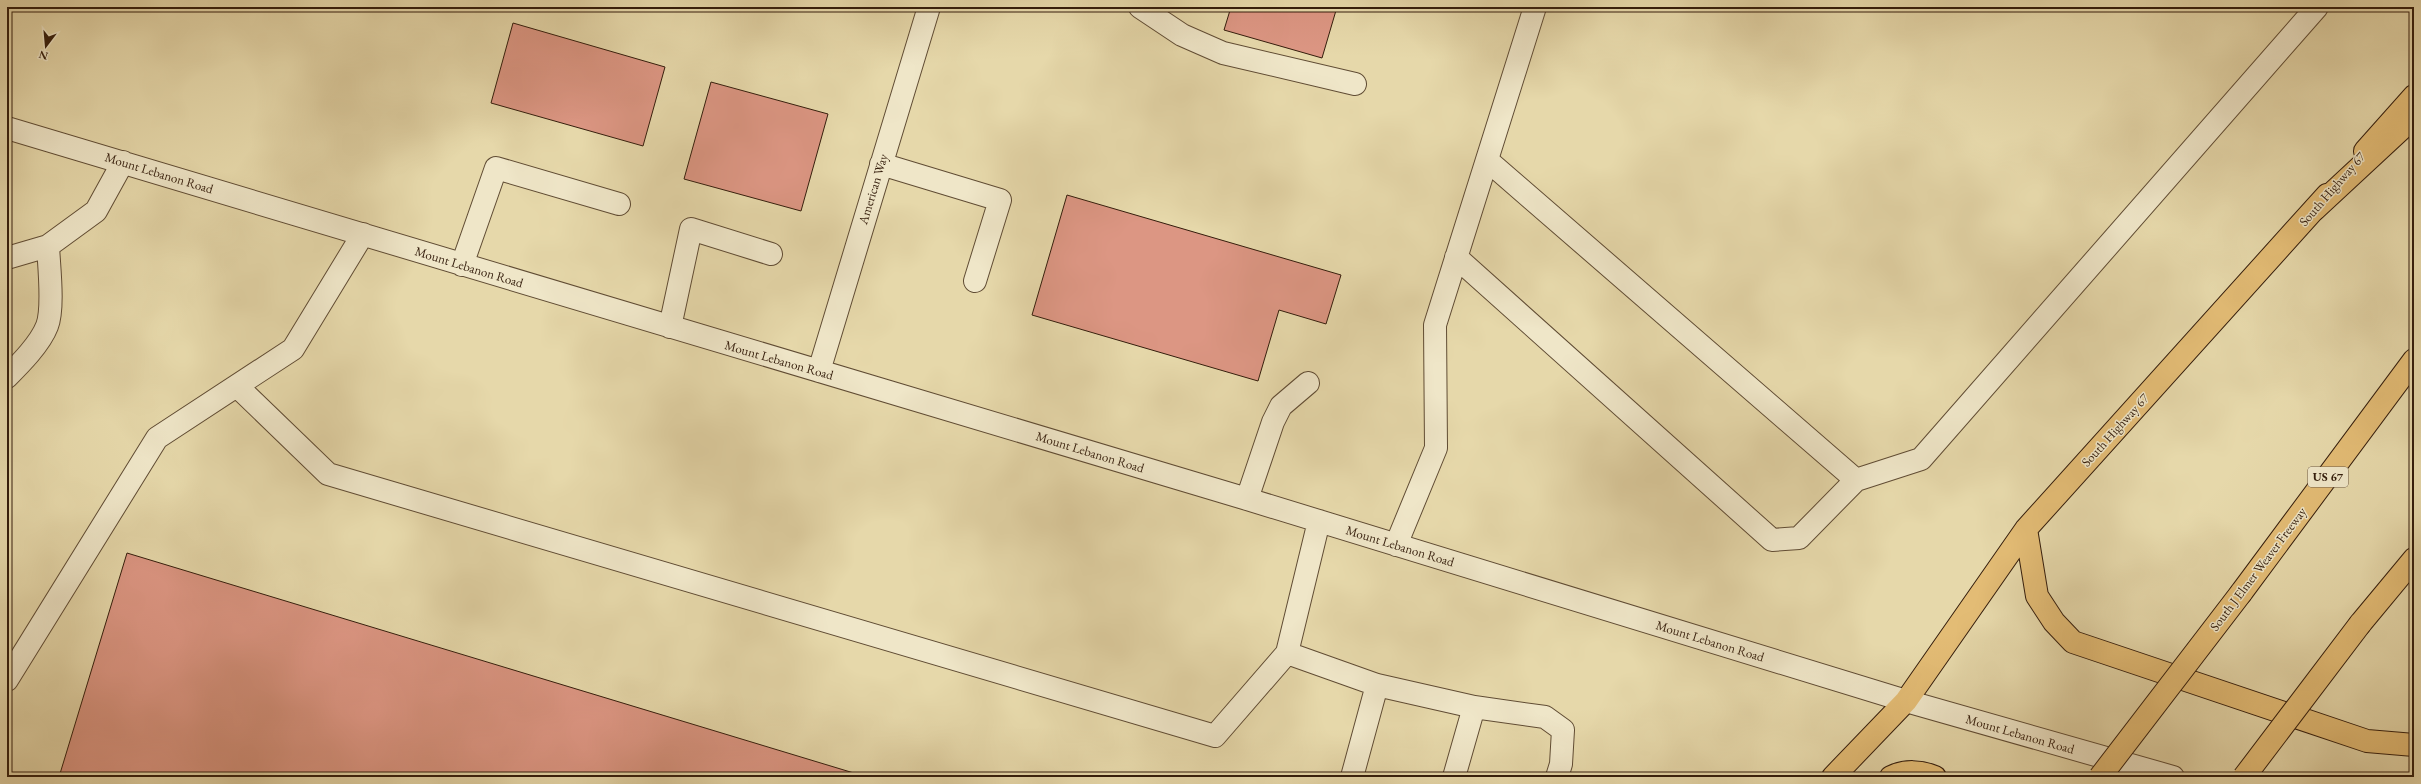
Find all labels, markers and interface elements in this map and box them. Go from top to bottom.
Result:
north arrow [26,26,66,66]
text: N [37,48,49,64]
street label: Mount Lebanon Road [103,148,216,198]
street label: South Highway 67 [2295,148,2369,230]
street label: American Way [854,151,892,227]
street label: Mount Lebanon Road [413,242,526,292]
street label: Mount Lebanon Road [723,336,836,384]
street label: South Highway 67 [2078,389,2153,470]
street label: Mount Lebanon Road [1034,427,1147,477]
road number: US 67 [2308,467,2348,487]
street label: South J Elmer Weaver Freeway [2206,503,2310,634]
street label: Mount Lebanon Road [1344,521,1457,571]
street label: Mount Lebanon Road [1654,616,1767,666]
street label: Mount Lebanon Road [1964,710,2077,758]

